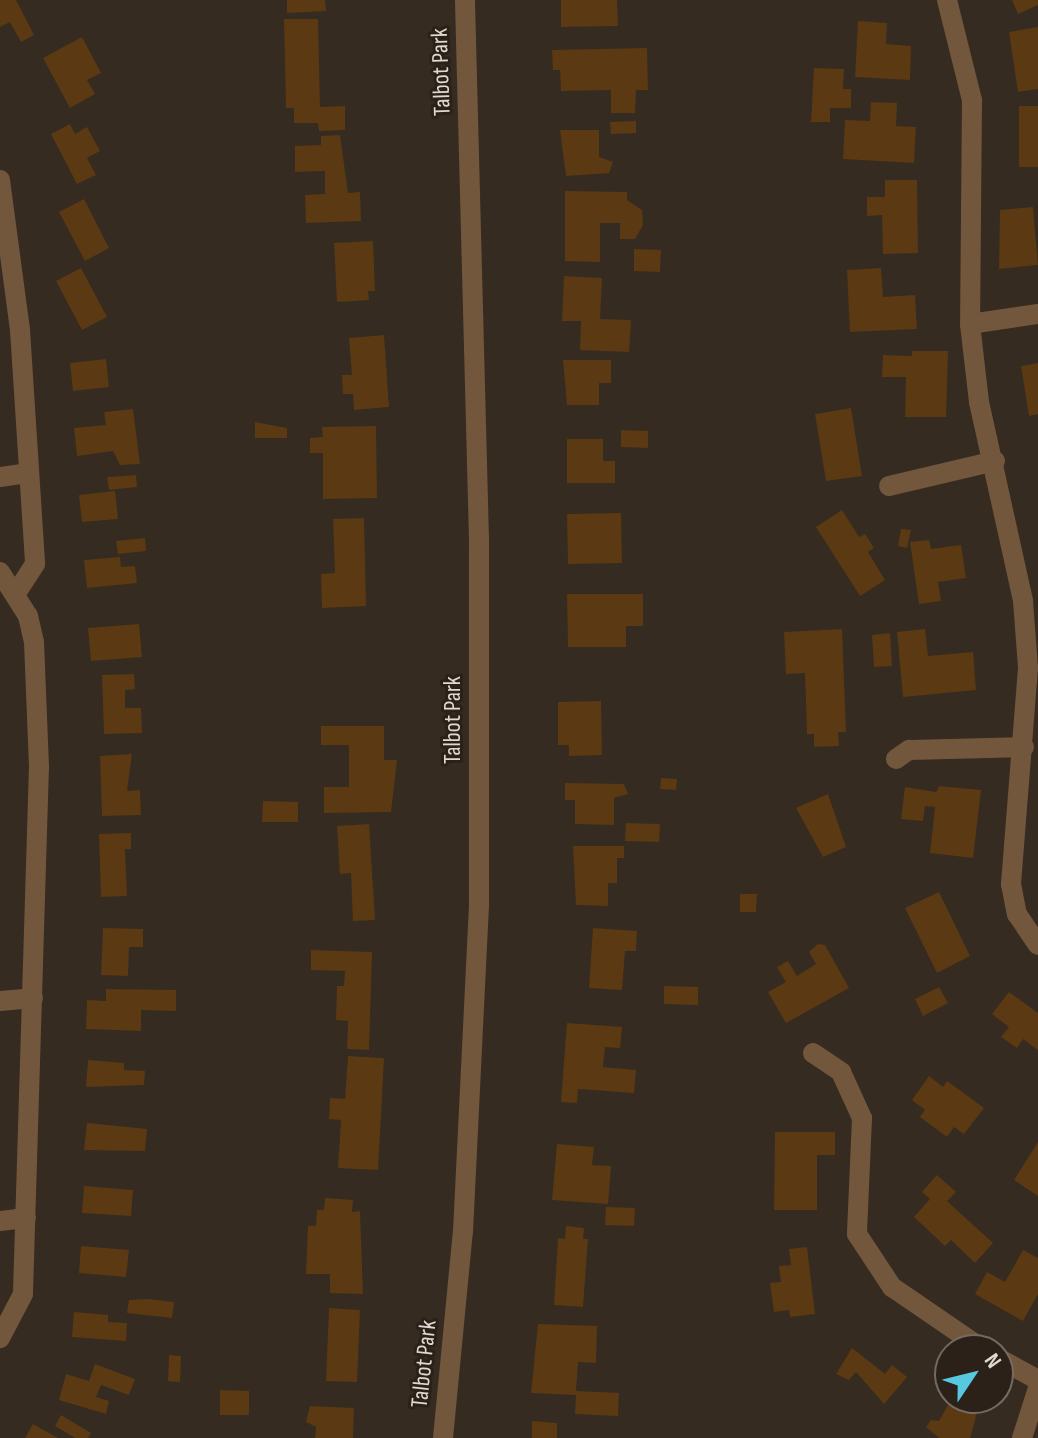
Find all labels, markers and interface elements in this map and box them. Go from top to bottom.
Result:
street label: Talbot Park [425,28,457,116]
street label: Talbot Park [439,676,467,764]
street label: Talbot Park [405,1319,443,1409]
north arrow [934,1334,1014,1414]
text: N [978,1349,1007,1374]

